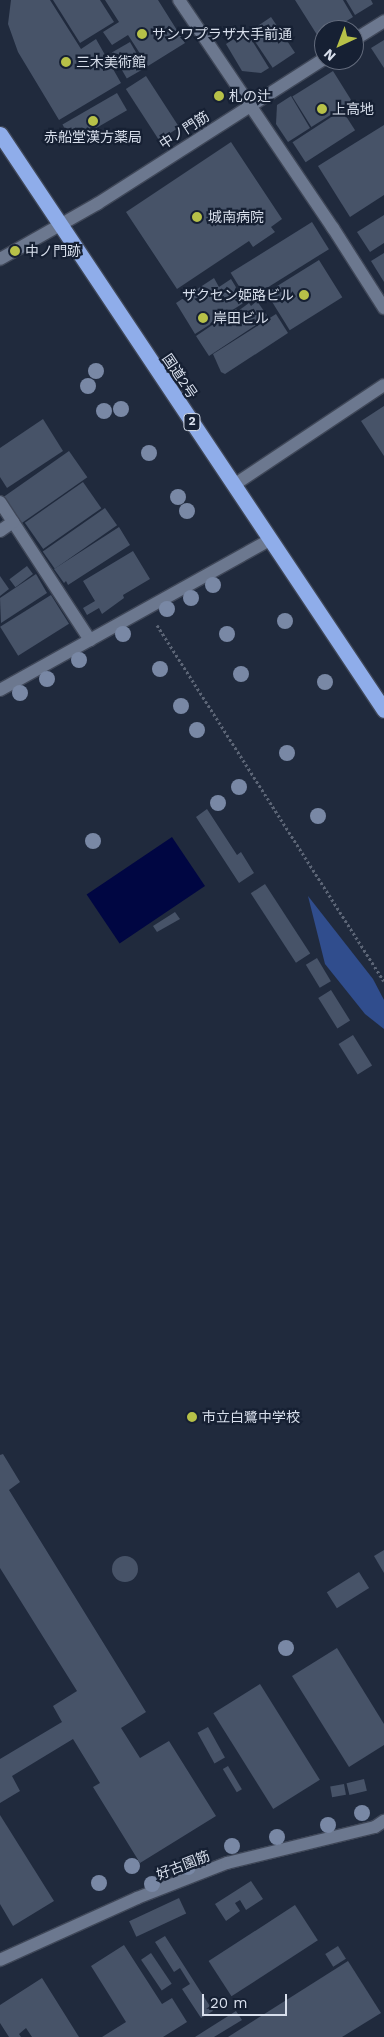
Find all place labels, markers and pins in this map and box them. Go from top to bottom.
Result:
place label: サンワプラザ大手前通 [152,26,292,42]
marker: サンワプラザ大手前通 [136,28,148,40]
place label: 三木美術館 [76,54,146,70]
marker: 三木美術館 [60,56,72,68]
place label: 札の辻 [229,88,271,104]
marker: 札の辻 [213,90,225,102]
place label: 上高地 [332,101,374,117]
marker: 上高地 [316,103,328,115]
marker: 赤船堂漢方薬局 [87,115,99,127]
place label: 赤船堂漢方薬局 [44,129,142,145]
place label: 城南病院 [208,209,264,225]
marker: 城南病院 [190,210,204,224]
place label: 中ノ門跡 [25,243,81,259]
marker: 中ノ門跡 [9,245,21,257]
place label: ザクセン姫路ビル [182,287,294,303]
marker: ザクセン姫路ビル [298,289,310,301]
place label: 岸田ビル [213,310,269,326]
marker: 岸田ビル [197,312,209,324]
place label: 市立白鷺中学校 [202,1409,300,1425]
marker: 市立白鷺中学校 [186,1411,198,1423]

